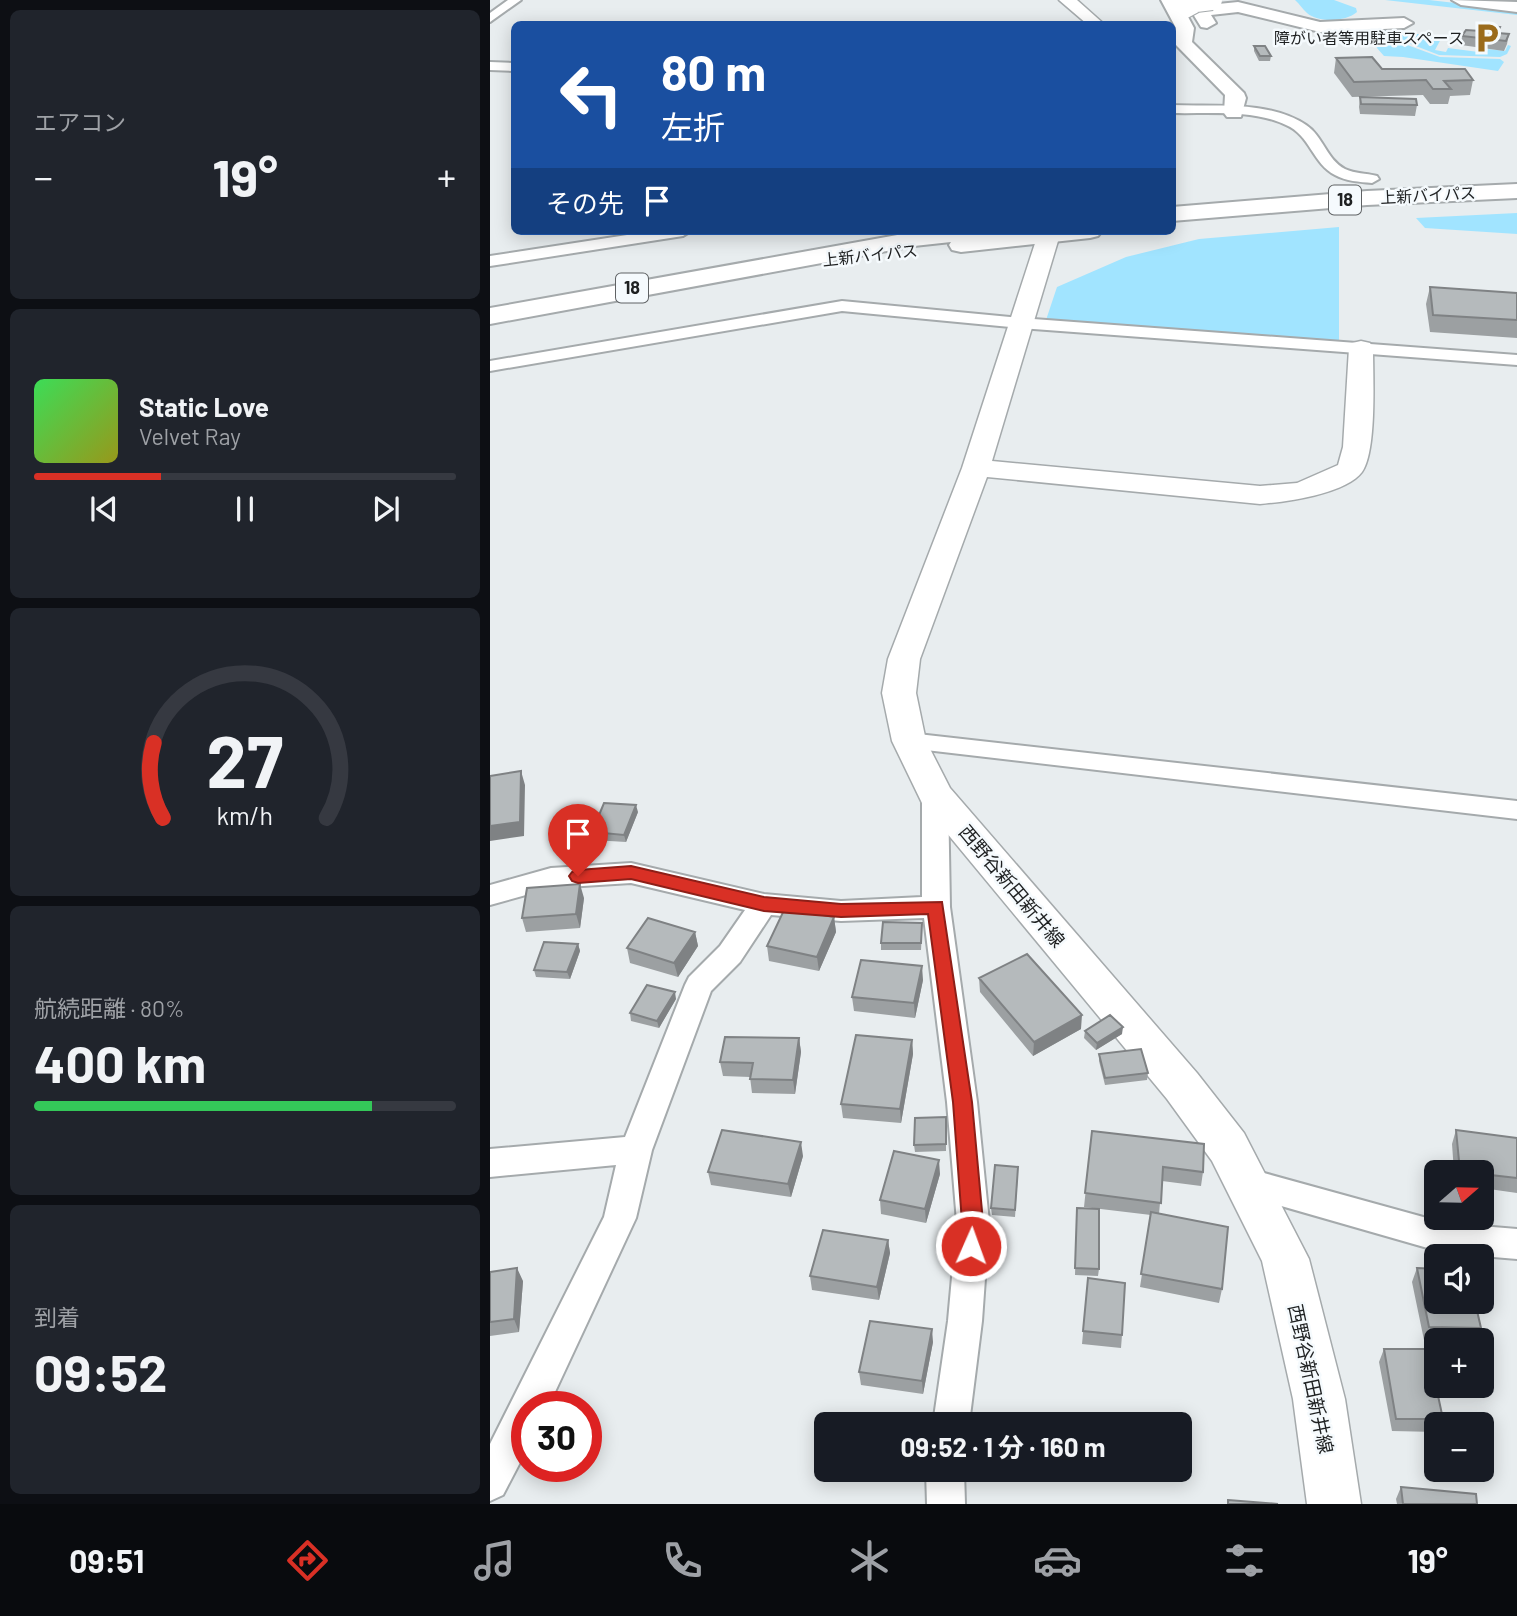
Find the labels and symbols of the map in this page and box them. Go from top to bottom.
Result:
parking icon: 障がい者等用駐車スペース [1470,21,1504,55]
place label: 障がい者等用駐車スペース [1274,28,1464,47]
street label: 上新バイパス [1380,183,1476,206]
road number: 18 [1329,186,1361,215]
street label: 上新バイパス [821,240,919,269]
road number: 18 [616,274,648,302]
pin [548,804,608,876]
street label: 西野谷新田新井線 [955,820,1070,951]
north arrow [1424,1160,1494,1230]
position arrow [934,1209,1008,1283]
street label: 西野谷新田新井線 [1284,1302,1339,1456]
speed limit sign: 30 [511,1391,602,1482]

